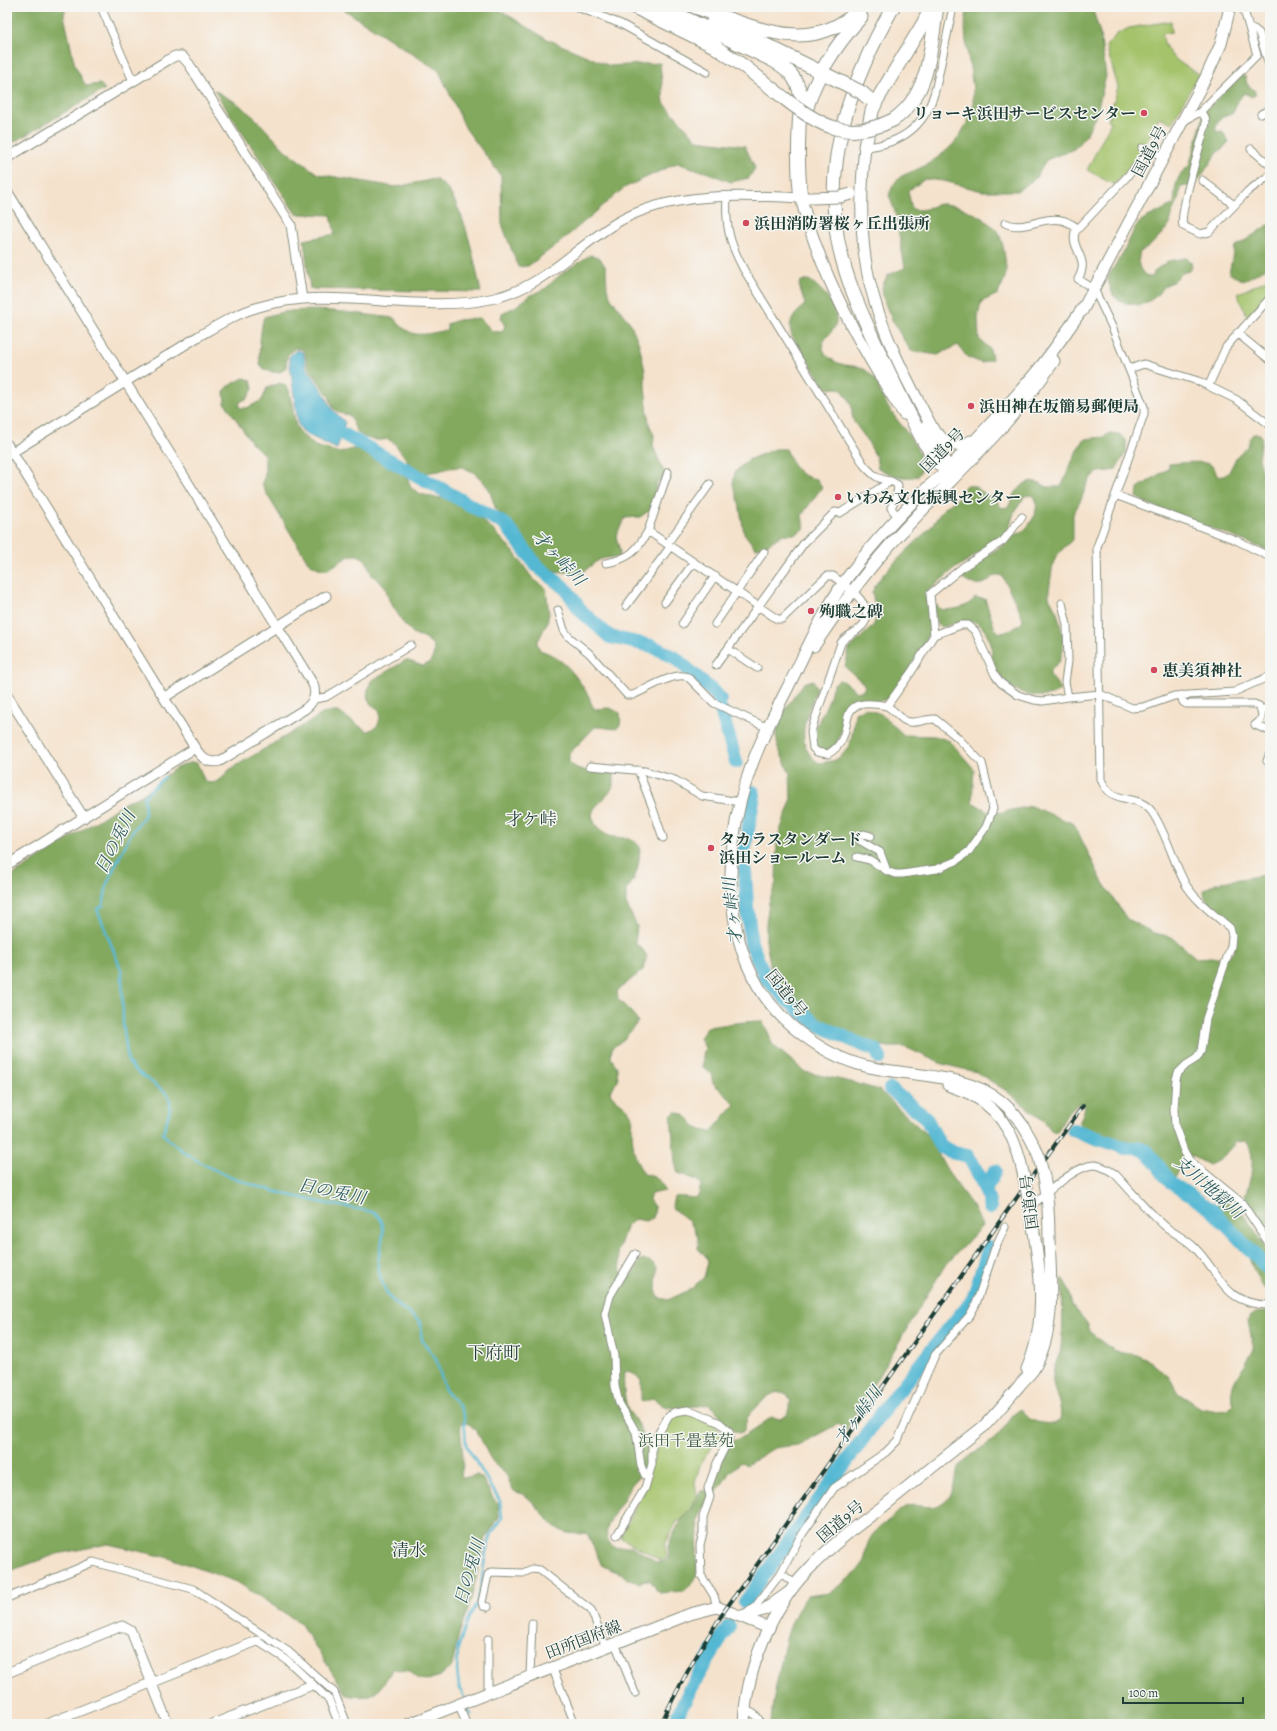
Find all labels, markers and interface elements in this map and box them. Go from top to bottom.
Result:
place label: リョーキ浜田サービスセンター [913,103,1136,125]
marker: リョーキ浜田サービスセンター [1139,108,1149,118]
street label: 国道9号 [1127,122,1173,181]
place label: 浜田消防署桜ヶ丘出張所 [754,213,930,235]
marker: 浜田消防署桜ヶ丘出張所 [741,218,751,228]
place label: 浜田神在坂簡易郵便局 [979,396,1139,418]
marker: 浜田神在坂簡易郵便局 [966,401,976,411]
street label: 国道9号 [916,423,970,478]
place label: いわみ文化振興センター [846,487,1021,509]
marker: いわみ文化振興センター [833,492,843,502]
water label: 才ヶ峠川 [527,526,592,593]
place label: 殉職之碑 [819,601,883,623]
marker: 殉職之碑 [806,606,816,616]
place label: 恵美須神社 [1162,660,1242,682]
marker: 恵美須神社 [1149,665,1159,675]
water label: 日の兎川 [90,805,142,878]
district label: 才ケ峠 [506,808,557,831]
place label: タカラスタンダード 浜田ショールーム [719,829,862,869]
marker: タカラスタンダード 浜田ショールーム [706,843,716,853]
water label: 才ヶ峠川 [717,874,747,946]
street label: 国道9号 [760,965,812,1022]
water label: 支川地獄川 [1169,1151,1250,1225]
water label: 日の兎川 [296,1173,370,1210]
street label: 国道9号 [1016,1173,1044,1231]
district label: 下府町 [467,1341,521,1365]
water label: 才ヶ峠川 [829,1380,889,1451]
park label: 浜田千畳墓苑 [638,1430,734,1452]
street label: 国道9号 [812,1496,869,1548]
water label: 日の兎川 [449,1534,490,1608]
district label: 清水 [392,1539,426,1562]
street label: 田所国府線 [542,1615,625,1665]
scale bar [1123,1679,1243,1705]
text: 100 m [1129,1685,1158,1701]

